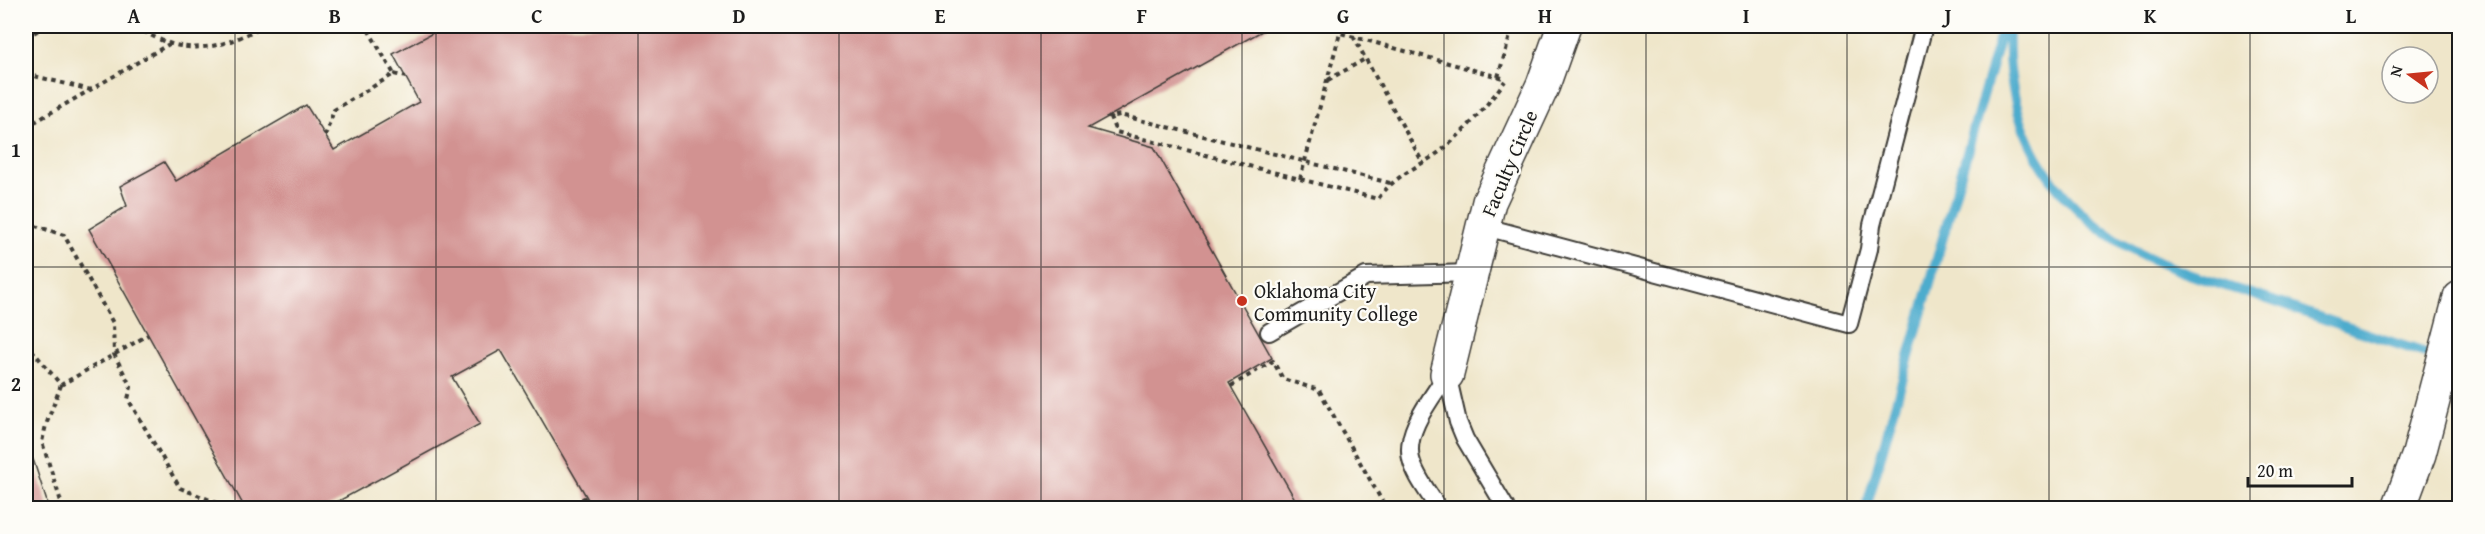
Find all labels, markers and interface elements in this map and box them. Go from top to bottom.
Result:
text: A [128,1,141,30]
text: B [329,1,341,30]
text: C [531,1,543,30]
text: D [732,1,746,30]
text: E [935,1,946,30]
text: F [1137,1,1147,30]
text: G [1337,1,1349,30]
text: H [1538,1,1552,30]
text: I [1743,1,1749,30]
text: J [1942,1,1952,30]
text: K [2144,1,2157,30]
text: L [2346,1,2357,30]
north arrow [2380,45,2440,105]
text: N [2383,63,2409,79]
street label: Faculty Circle [1474,105,1544,221]
text: 1 [11,135,21,164]
place label: Oklahoma City Community College [1254,276,1418,328]
marker: Oklahoma City Community College [1235,294,1249,308]
text: 2 [11,369,21,398]
scale bar [2248,450,2352,488]
text: 20 m [2257,457,2293,484]

